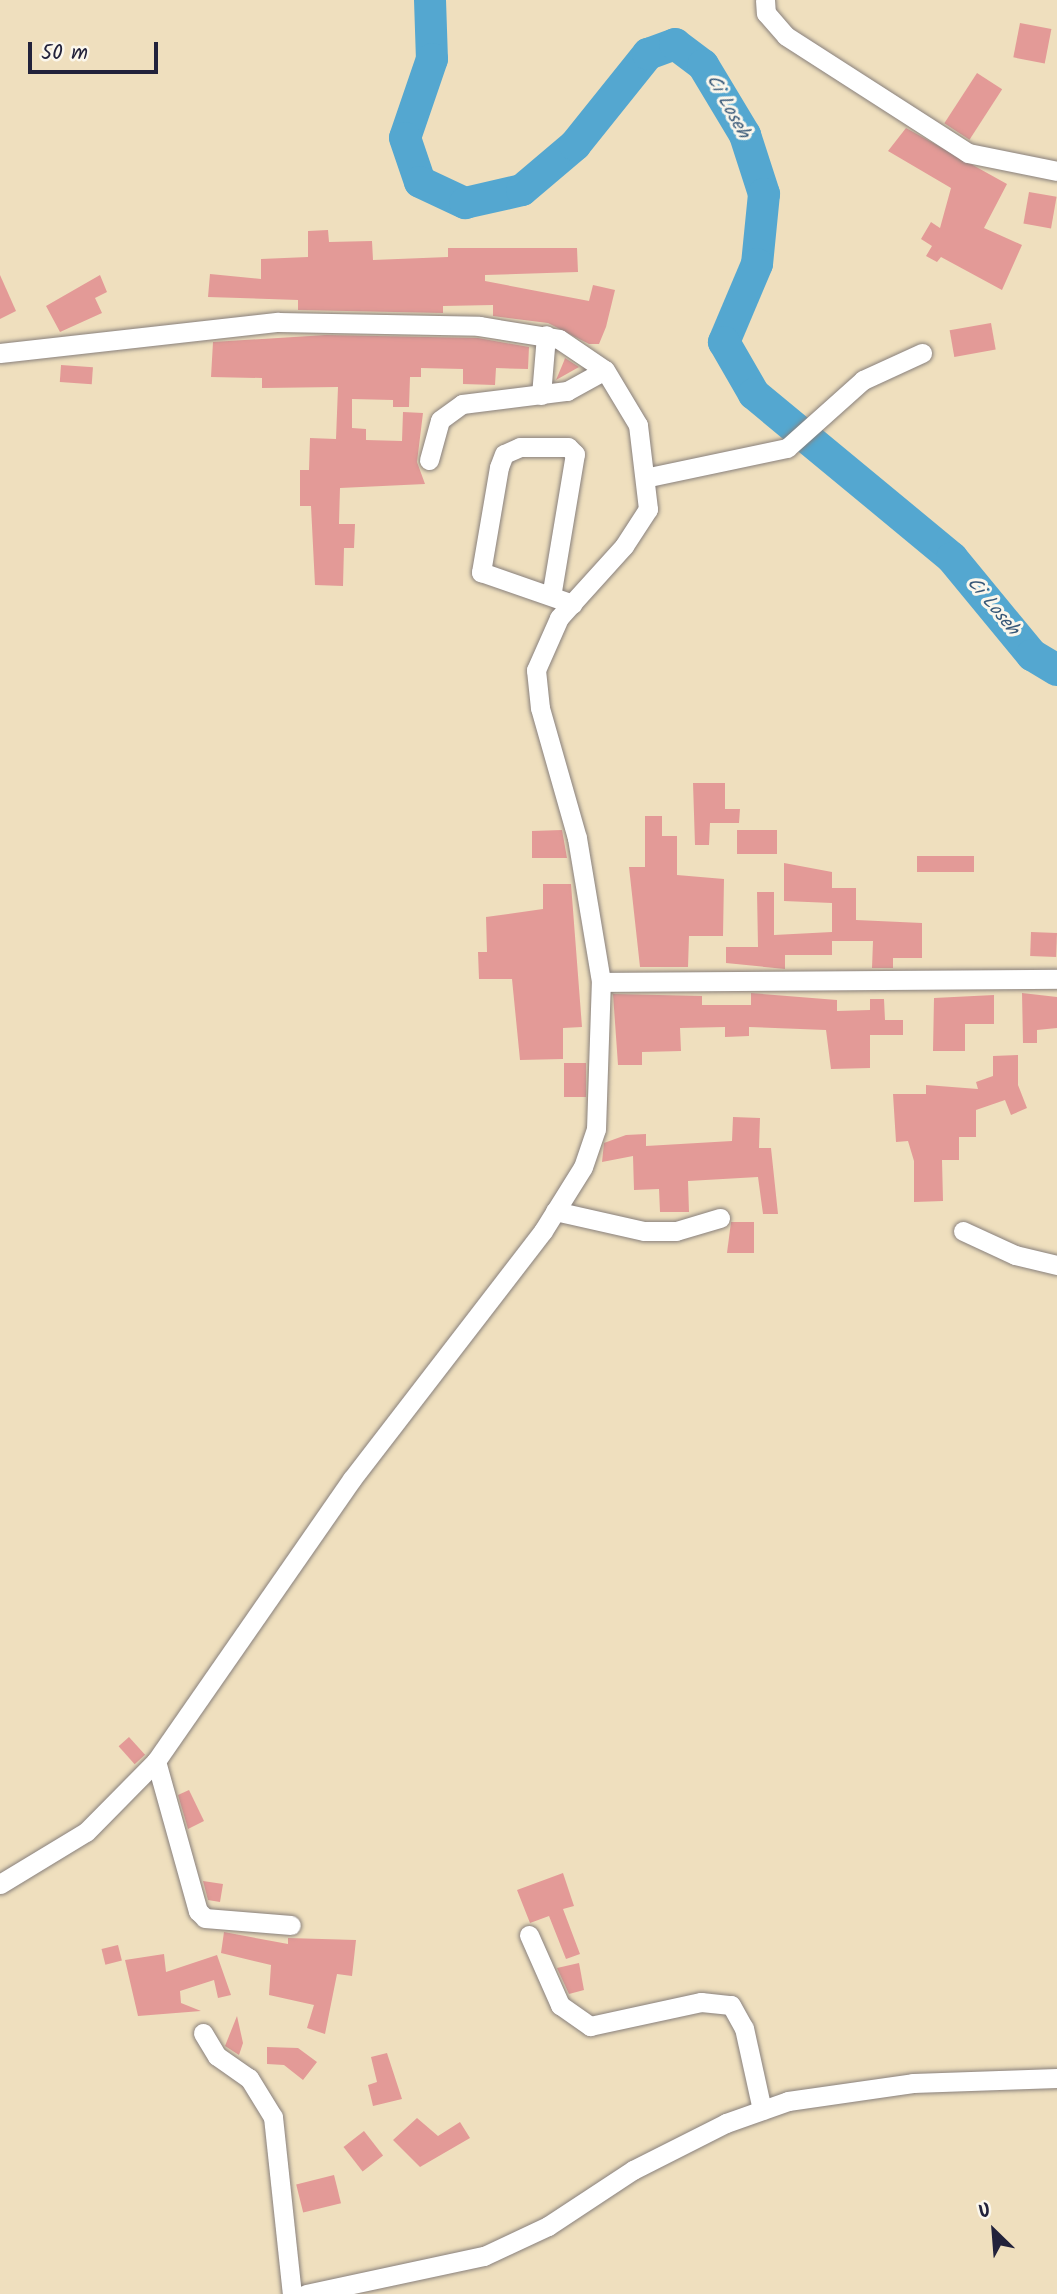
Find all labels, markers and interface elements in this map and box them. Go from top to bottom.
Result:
scale bar [32,28,161,72]
text: 50 m [41,37,88,70]
water label: Ci Loseh [700,71,754,143]
water label: Ci Loseh [961,573,1023,641]
north arrow [959,2196,1029,2266]
text: U [974,2196,997,2228]

